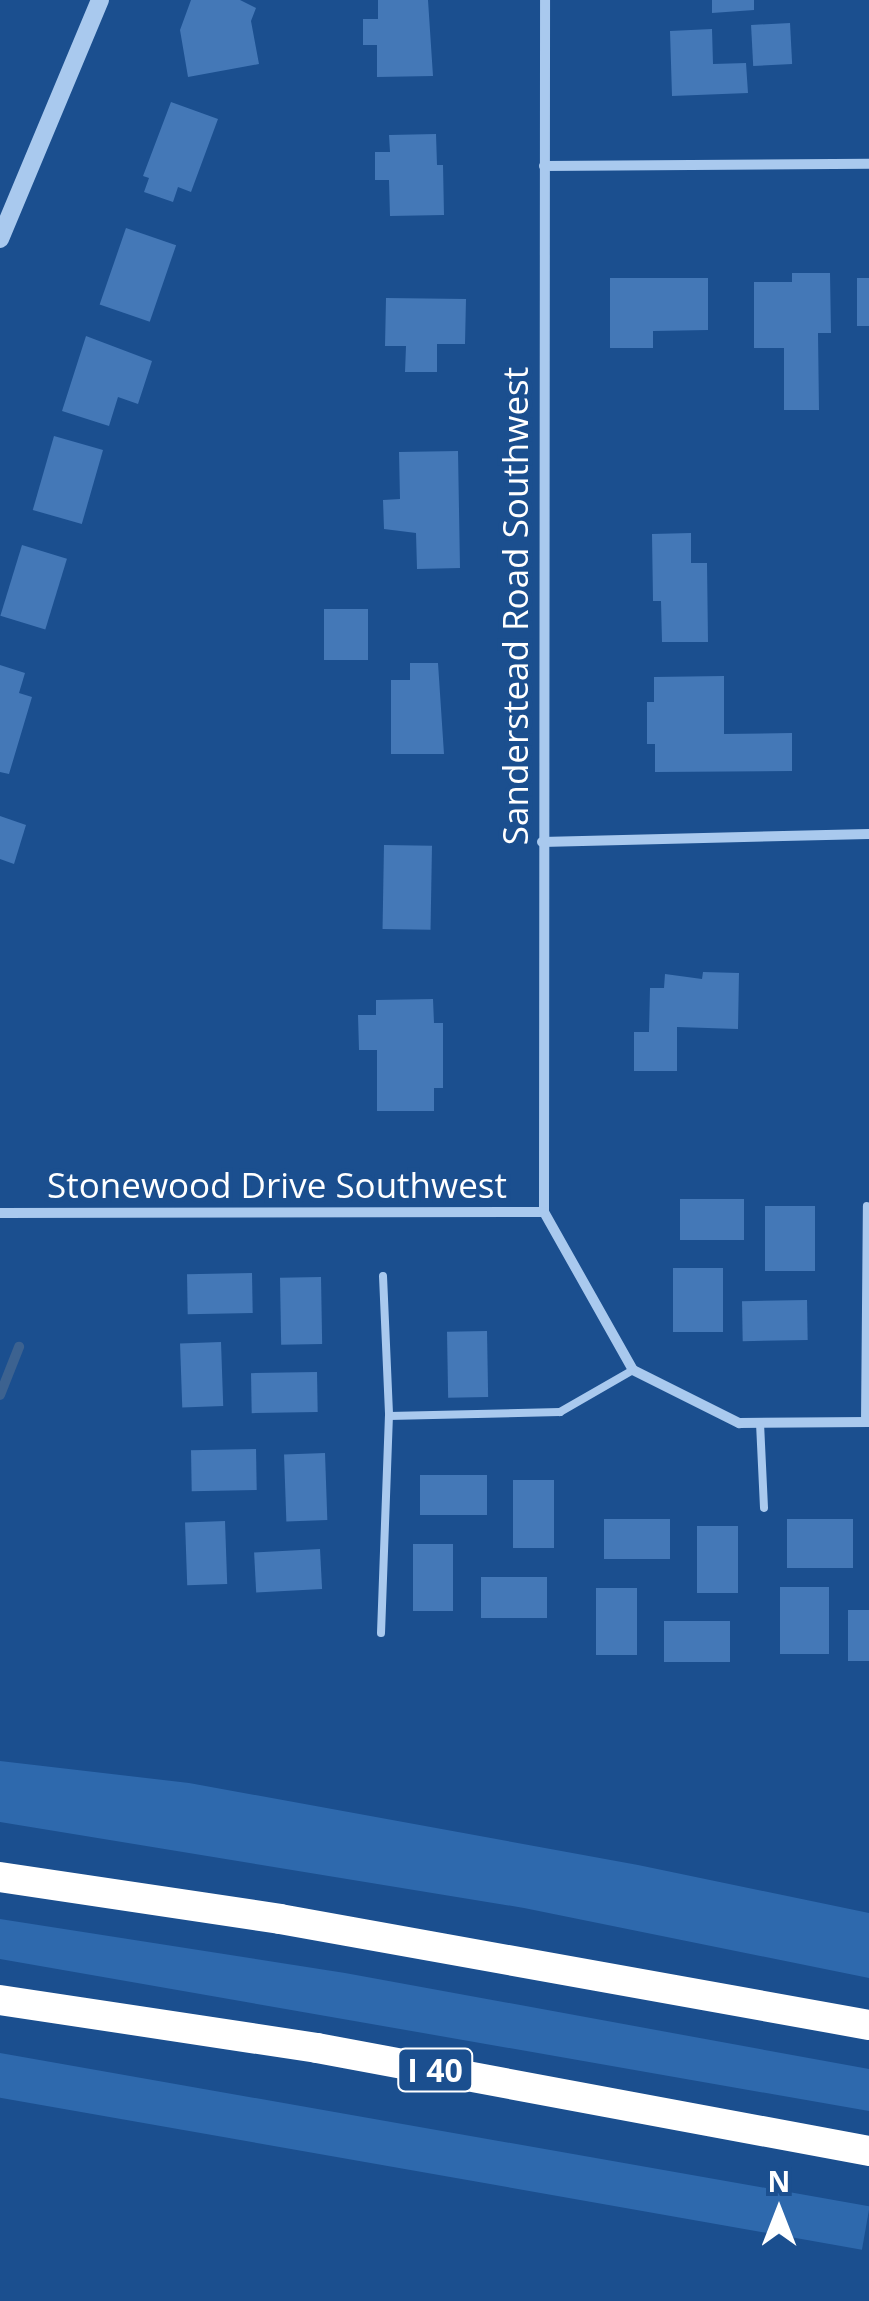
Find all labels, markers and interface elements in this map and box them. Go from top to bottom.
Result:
street label: Sanderstead Road Southwest [494,367,536,845]
street label: Stonewood Drive Southwest [47,1164,507,1206]
road number: I 40 [395,2043,475,2097]
north arrow [729,2161,829,2261]
text: N [768,2162,790,2200]

